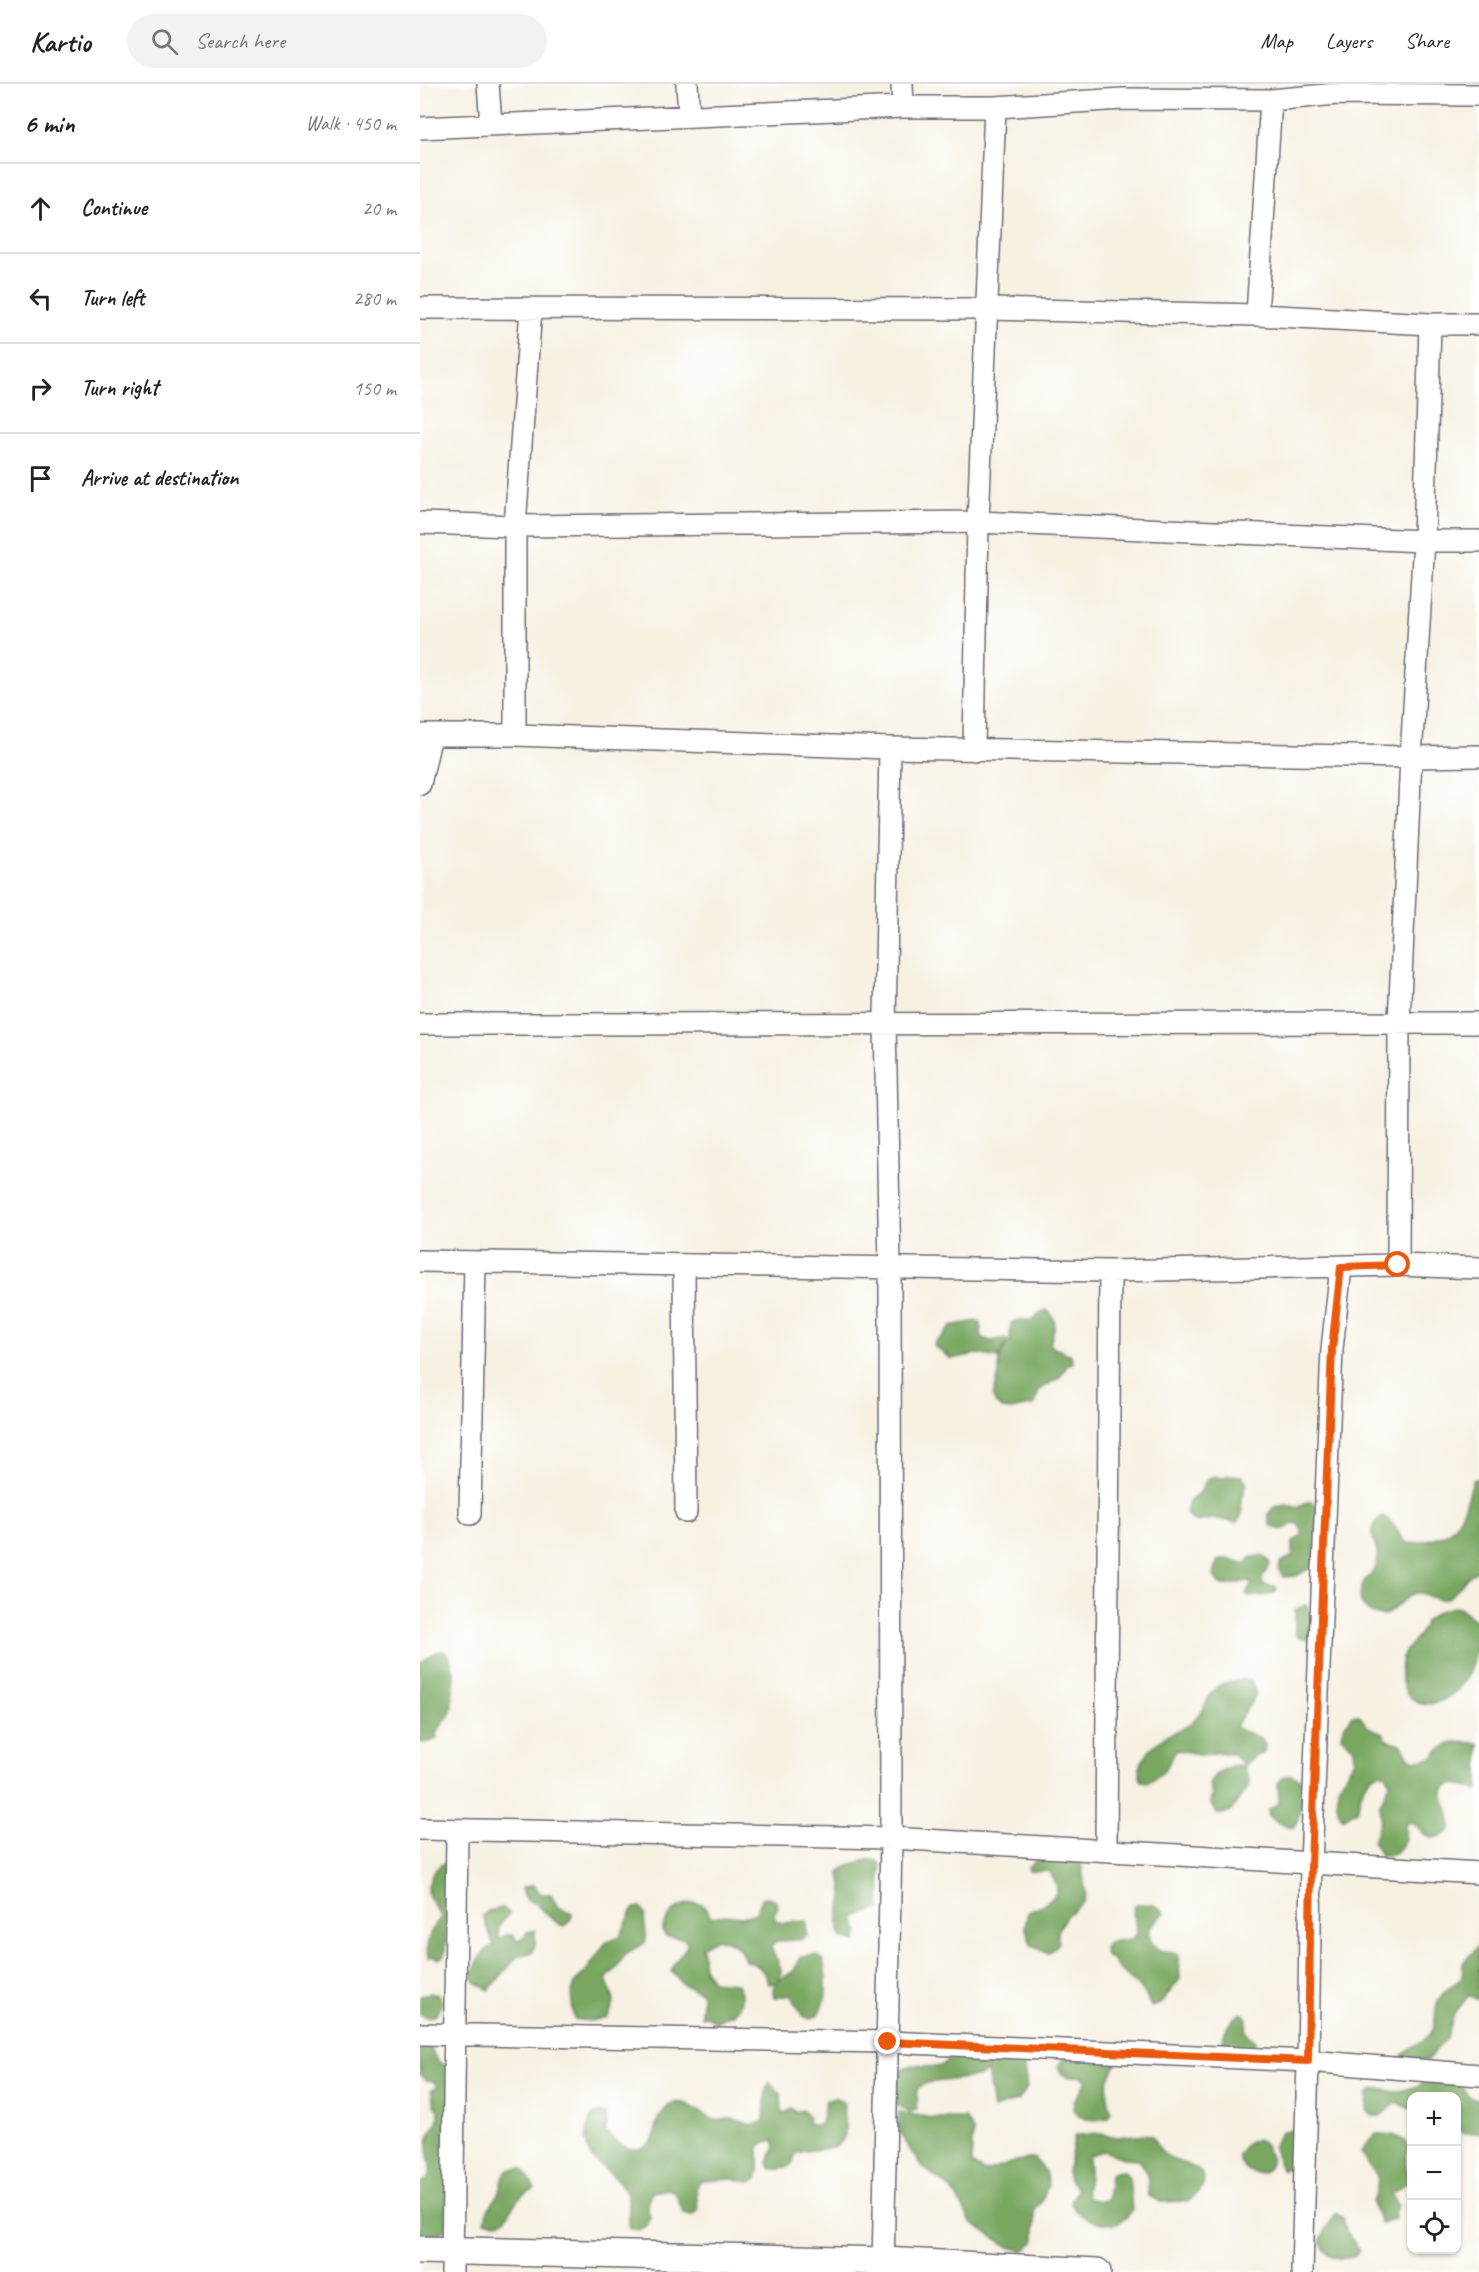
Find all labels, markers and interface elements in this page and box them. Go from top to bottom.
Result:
search box [127,14,547,68]
text: Kartio [30,24,91,59]
icon: search [148,25,181,58]
text: Search here [196,27,285,55]
text: Map [1260,28,1293,54]
text: Layers [1326,28,1372,54]
text: Share [1405,28,1449,54]
text: 6 min [24,107,74,140]
text: Walk · 450 m [306,111,396,136]
icon: ahead [24,192,57,225]
text: Continue [81,194,147,222]
text: 20 m [362,196,396,221]
icon: left [24,282,57,315]
text: Turn left [81,284,145,312]
text: 280 m [353,286,396,311]
icon: right [24,372,57,405]
text: Turn right [81,374,158,402]
text: 150 m [353,376,396,401]
icon: arrive [24,462,57,495]
text: Arrive at destination [81,464,238,492]
route start [1384,1251,1410,1277]
route end [874,2028,900,2054]
map controls [1407,2092,1461,2254]
button: + [1407,2092,1461,2146]
button: − [1407,2146,1461,2200]
button: locate [1407,2200,1461,2254]

